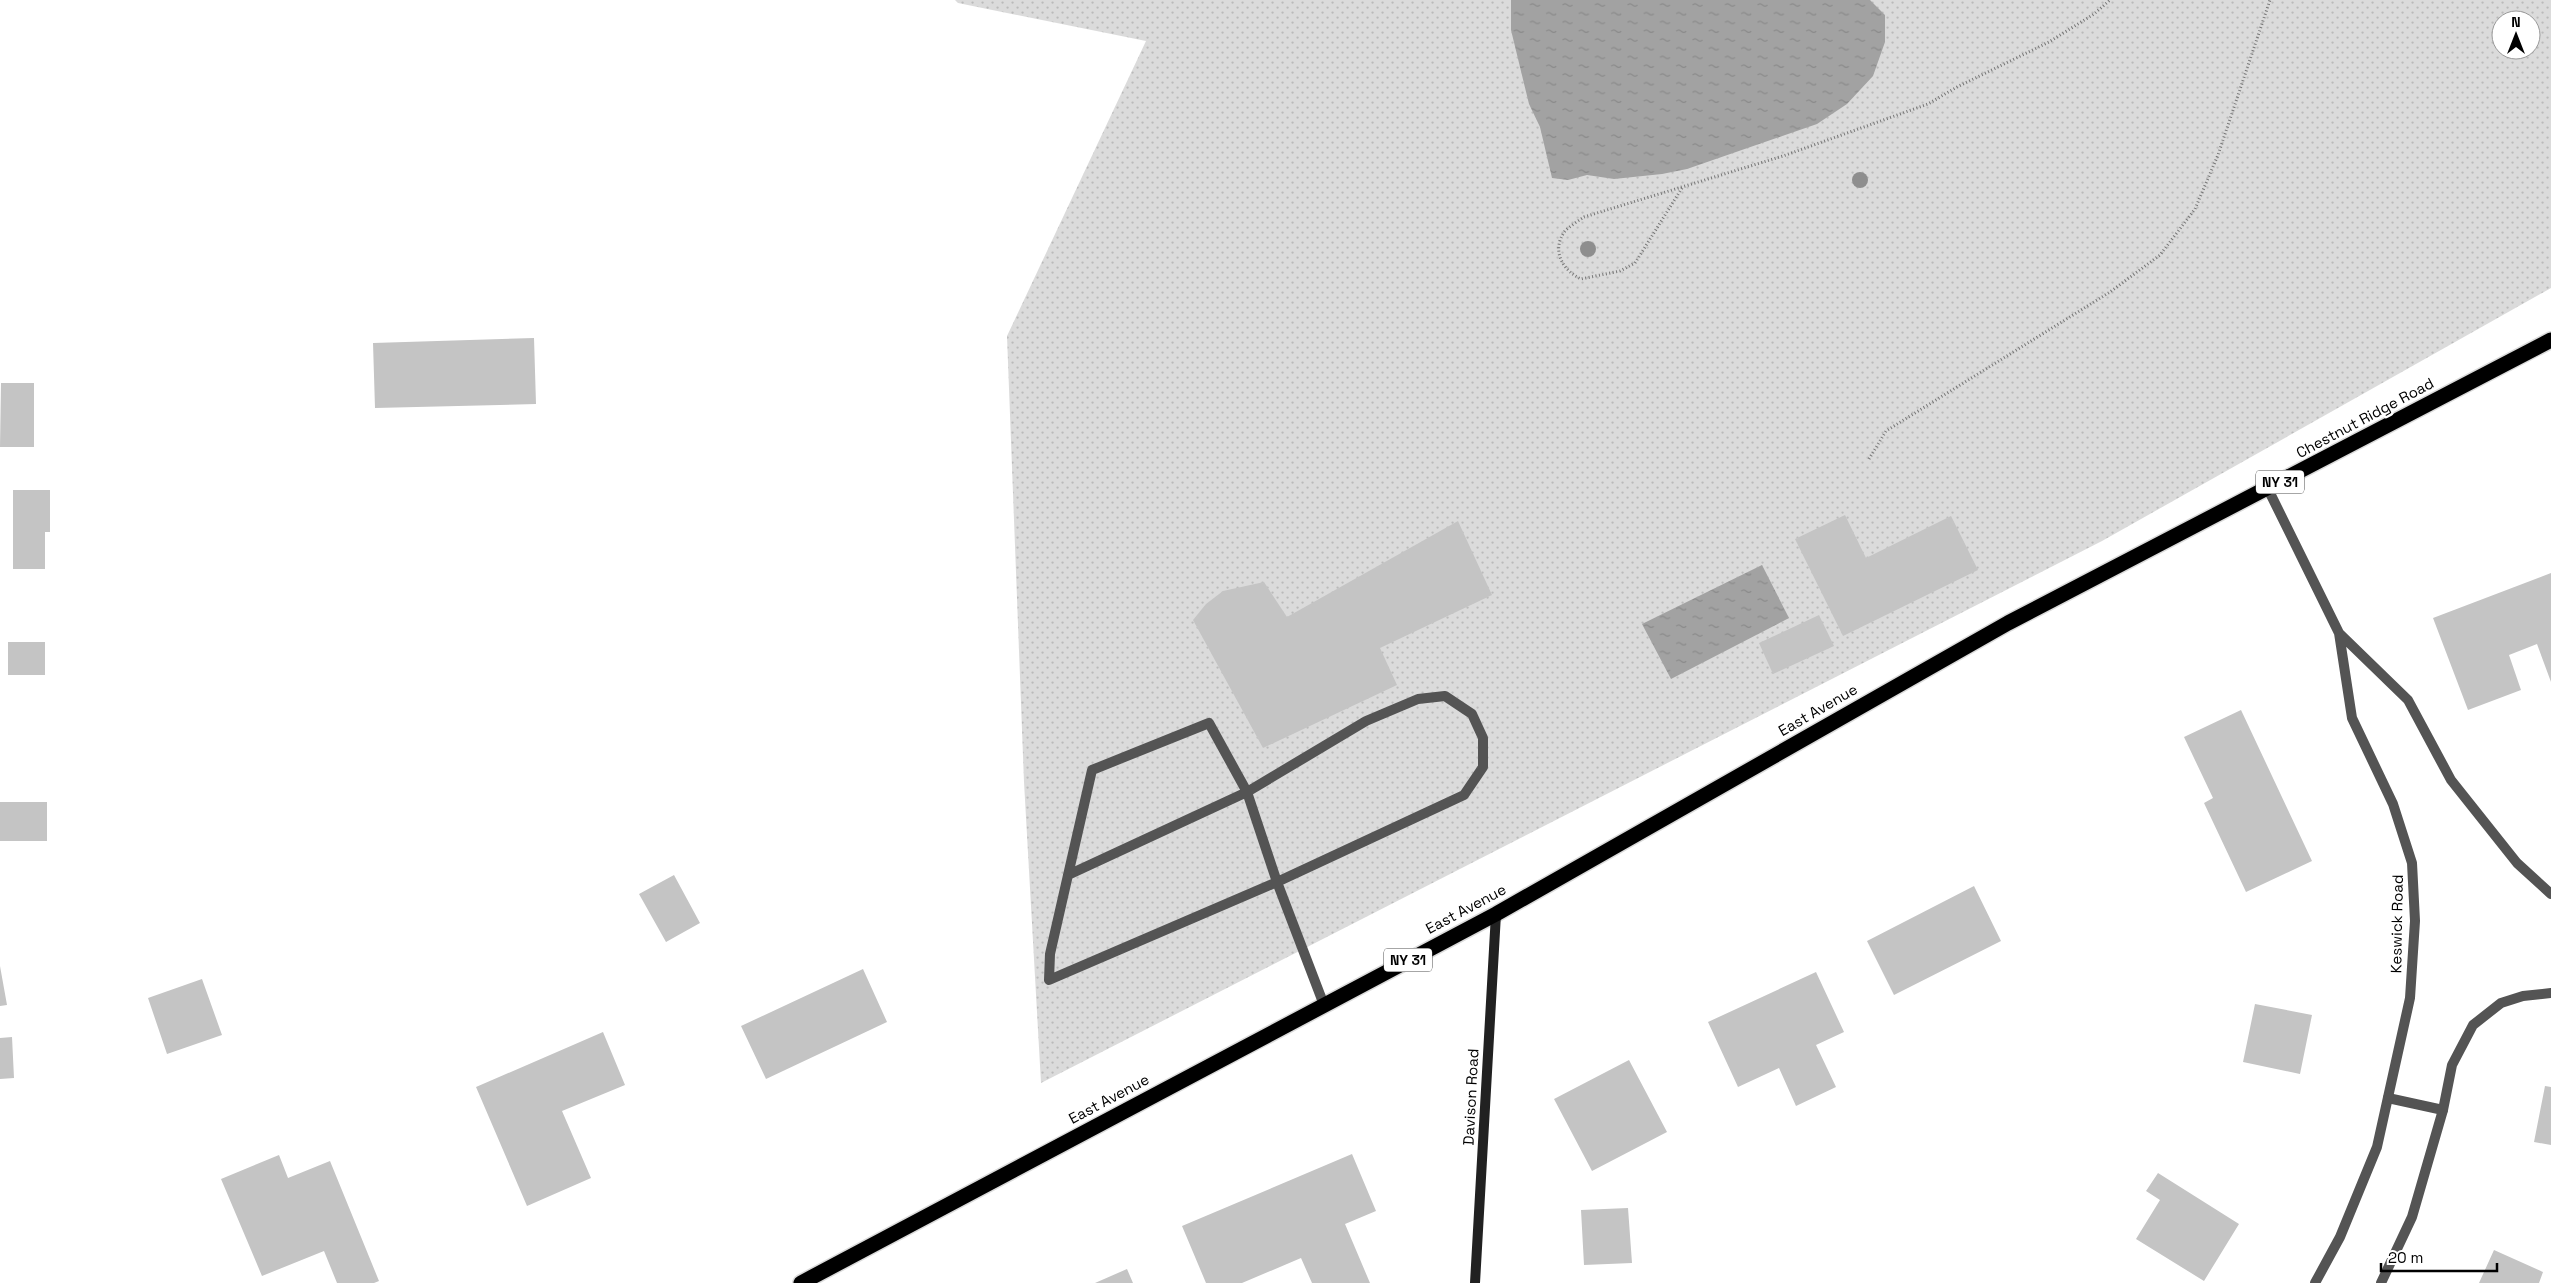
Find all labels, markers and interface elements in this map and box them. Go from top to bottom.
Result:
north arrow [2491,10,2541,60]
text: N [2511,13,2521,31]
street label: Chestnut Ridge Road [2293,373,2437,462]
road number: NY 31 [2256,471,2304,494]
street label: East Avenue [1775,679,1861,740]
street label: Keswick Road [2386,874,2407,974]
street label: East Avenue [1422,879,1509,938]
road number: NY 31 [1384,948,1432,972]
street label: Davison Road [1458,1048,1483,1146]
street label: East Avenue [1065,1069,1152,1128]
scale bar [2381,1240,2497,1272]
text: 20 m [2388,1248,2423,1267]

